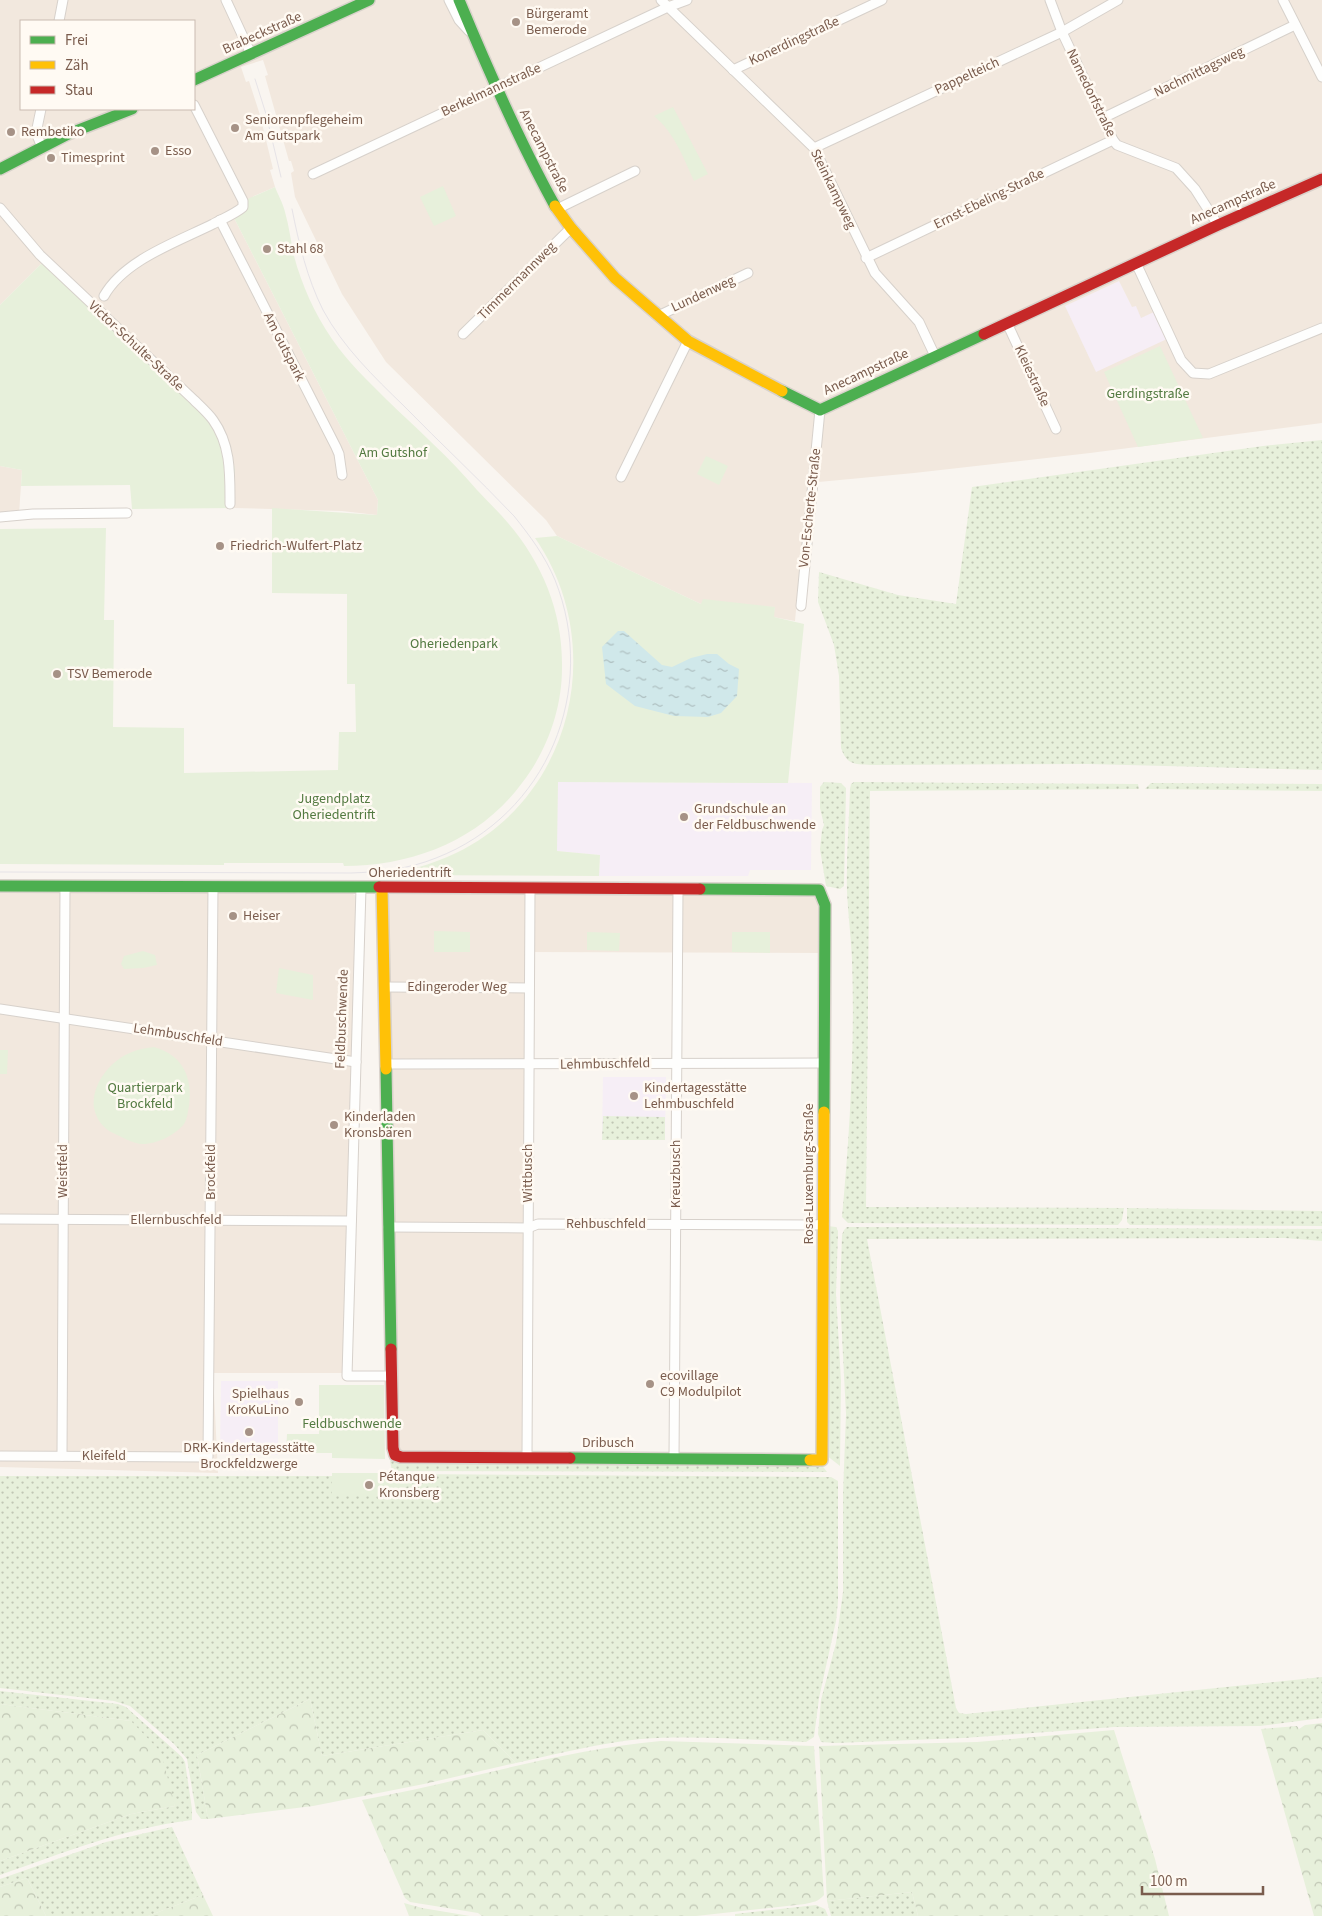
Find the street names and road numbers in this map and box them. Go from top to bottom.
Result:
street label: Brabeckstraße [219,7,305,59]
street label: Konerdingstraße [745,11,843,71]
street label: Nachmittagsweg [1151,42,1247,102]
street label: Namedorfstraße [1061,46,1121,140]
street label: Pappelteich [931,52,1003,100]
street label: Berkelmannstraße [438,58,544,122]
street label: Anecampstraße [514,106,574,196]
street label: Steinkampweg [805,146,861,232]
street label: Ernst-Ebeling-Straße [930,164,1048,234]
street label: Anecampstraße [1187,174,1279,230]
street label: Timmermannweg [473,237,561,325]
street label: Lundenweg [668,271,738,317]
street label: Victor-Schulte-Straße [84,296,188,396]
street label: Am Gutspark [258,309,310,385]
street label: Kleiestraße [1009,342,1055,410]
street label: Anecampstraße [820,344,912,400]
street label: Von-Escherte-Straße [794,447,826,569]
street label: Oheriedentrift [369,863,452,883]
street label: Feldbuschwende [330,969,354,1069]
street label: Edingeroder Weg [407,977,507,997]
street label: Lehmbuschfeld [132,1018,224,1052]
street label: Lehmbuschfeld [560,1053,650,1075]
street label: Rosa-Luxemburg-Straße [799,1103,819,1245]
street label: Kreuzbusch [666,1140,686,1208]
street label: Weistfeld [53,1144,73,1198]
street label: Brockfeld [201,1144,221,1200]
street label: Wittbusch [518,1144,538,1202]
street label: Ellernbuschfeld [130,1210,222,1230]
street label: Rehbuschfeld [566,1214,646,1234]
street label: Dribusch [582,1433,634,1453]
street label: Kleifeld [82,1446,126,1466]

